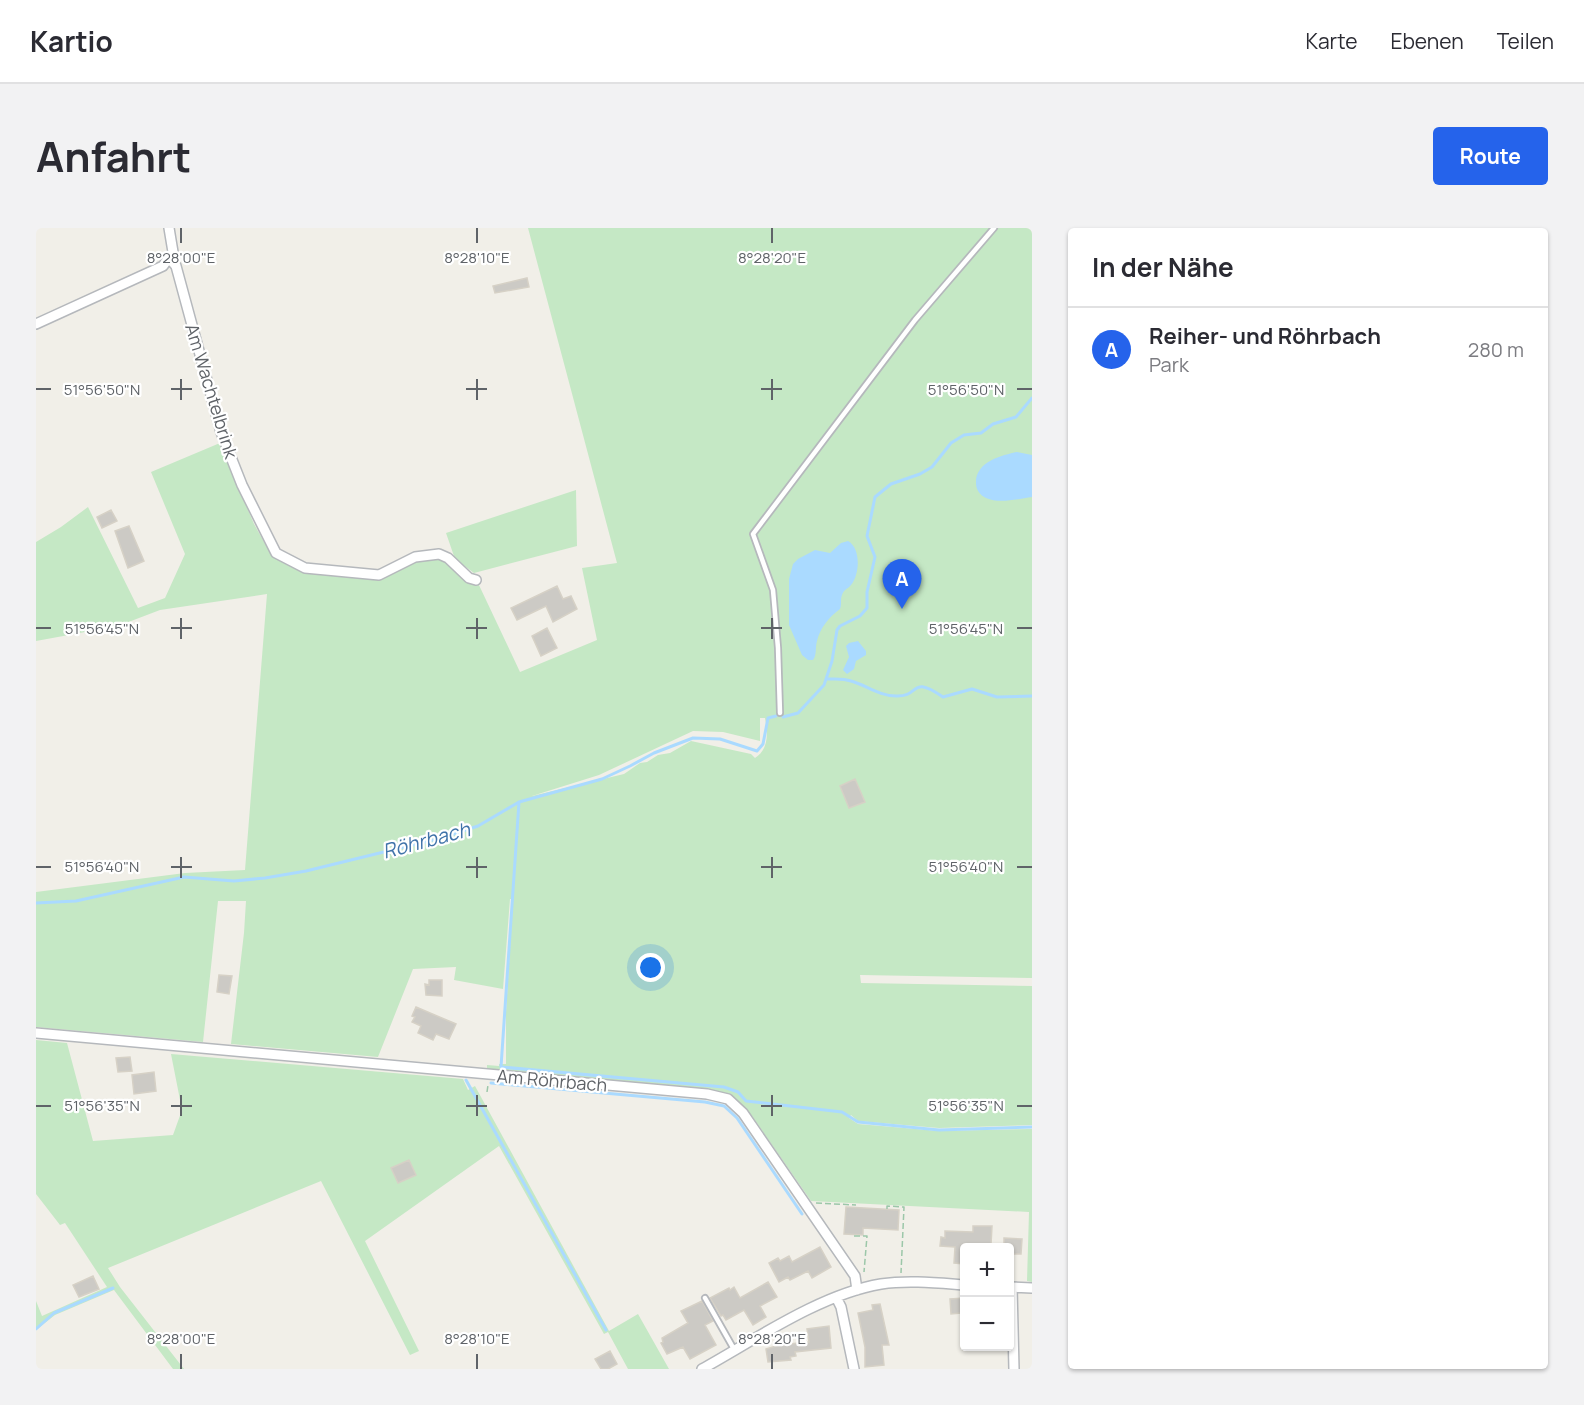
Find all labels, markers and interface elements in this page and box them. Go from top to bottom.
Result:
text: Kartio [30,22,113,60]
text: Karte [1305,27,1357,55]
text: Ebenen [1390,27,1464,55]
text: Teilen [1497,27,1554,55]
text: Anfahrt [36,127,191,185]
button: Route [1433,127,1548,185]
text: 8°28'00"E [147,247,215,268]
text: 8°28'10"E [444,247,510,268]
text: 8°28'20"E [738,247,806,268]
text: In der Nähe [1092,249,1234,285]
street label: Am Wachtelbrink [180,321,244,462]
text: Reiher- und Röhrbach [1149,321,1381,351]
text: A [1105,336,1118,363]
text: 280 m [1468,336,1524,363]
text: Park [1149,351,1189,378]
text: 51°56'50"N [64,379,140,400]
text: 51°56'50"N [928,379,1004,400]
pin: A [882,560,922,609]
text: 51°56'45"N [65,618,139,639]
text: 51°56'45"N [929,618,1003,639]
water label: Röhrbach [379,815,474,865]
text: 51°56'40"N [65,856,139,877]
text: 51°56'40"N [929,856,1003,877]
your location [636,953,665,982]
street label: Am Röhrbach [496,1063,608,1097]
text: 51°56'35"N [64,1095,140,1116]
text: 51°56'35"N [928,1095,1004,1116]
map controls [960,1243,1014,1351]
button: + [960,1243,1014,1297]
button: − [960,1297,1014,1351]
text: 8°28'00"E [147,1328,215,1349]
text: 8°28'10"E [444,1328,510,1349]
text: 8°28'20"E [738,1328,806,1349]

